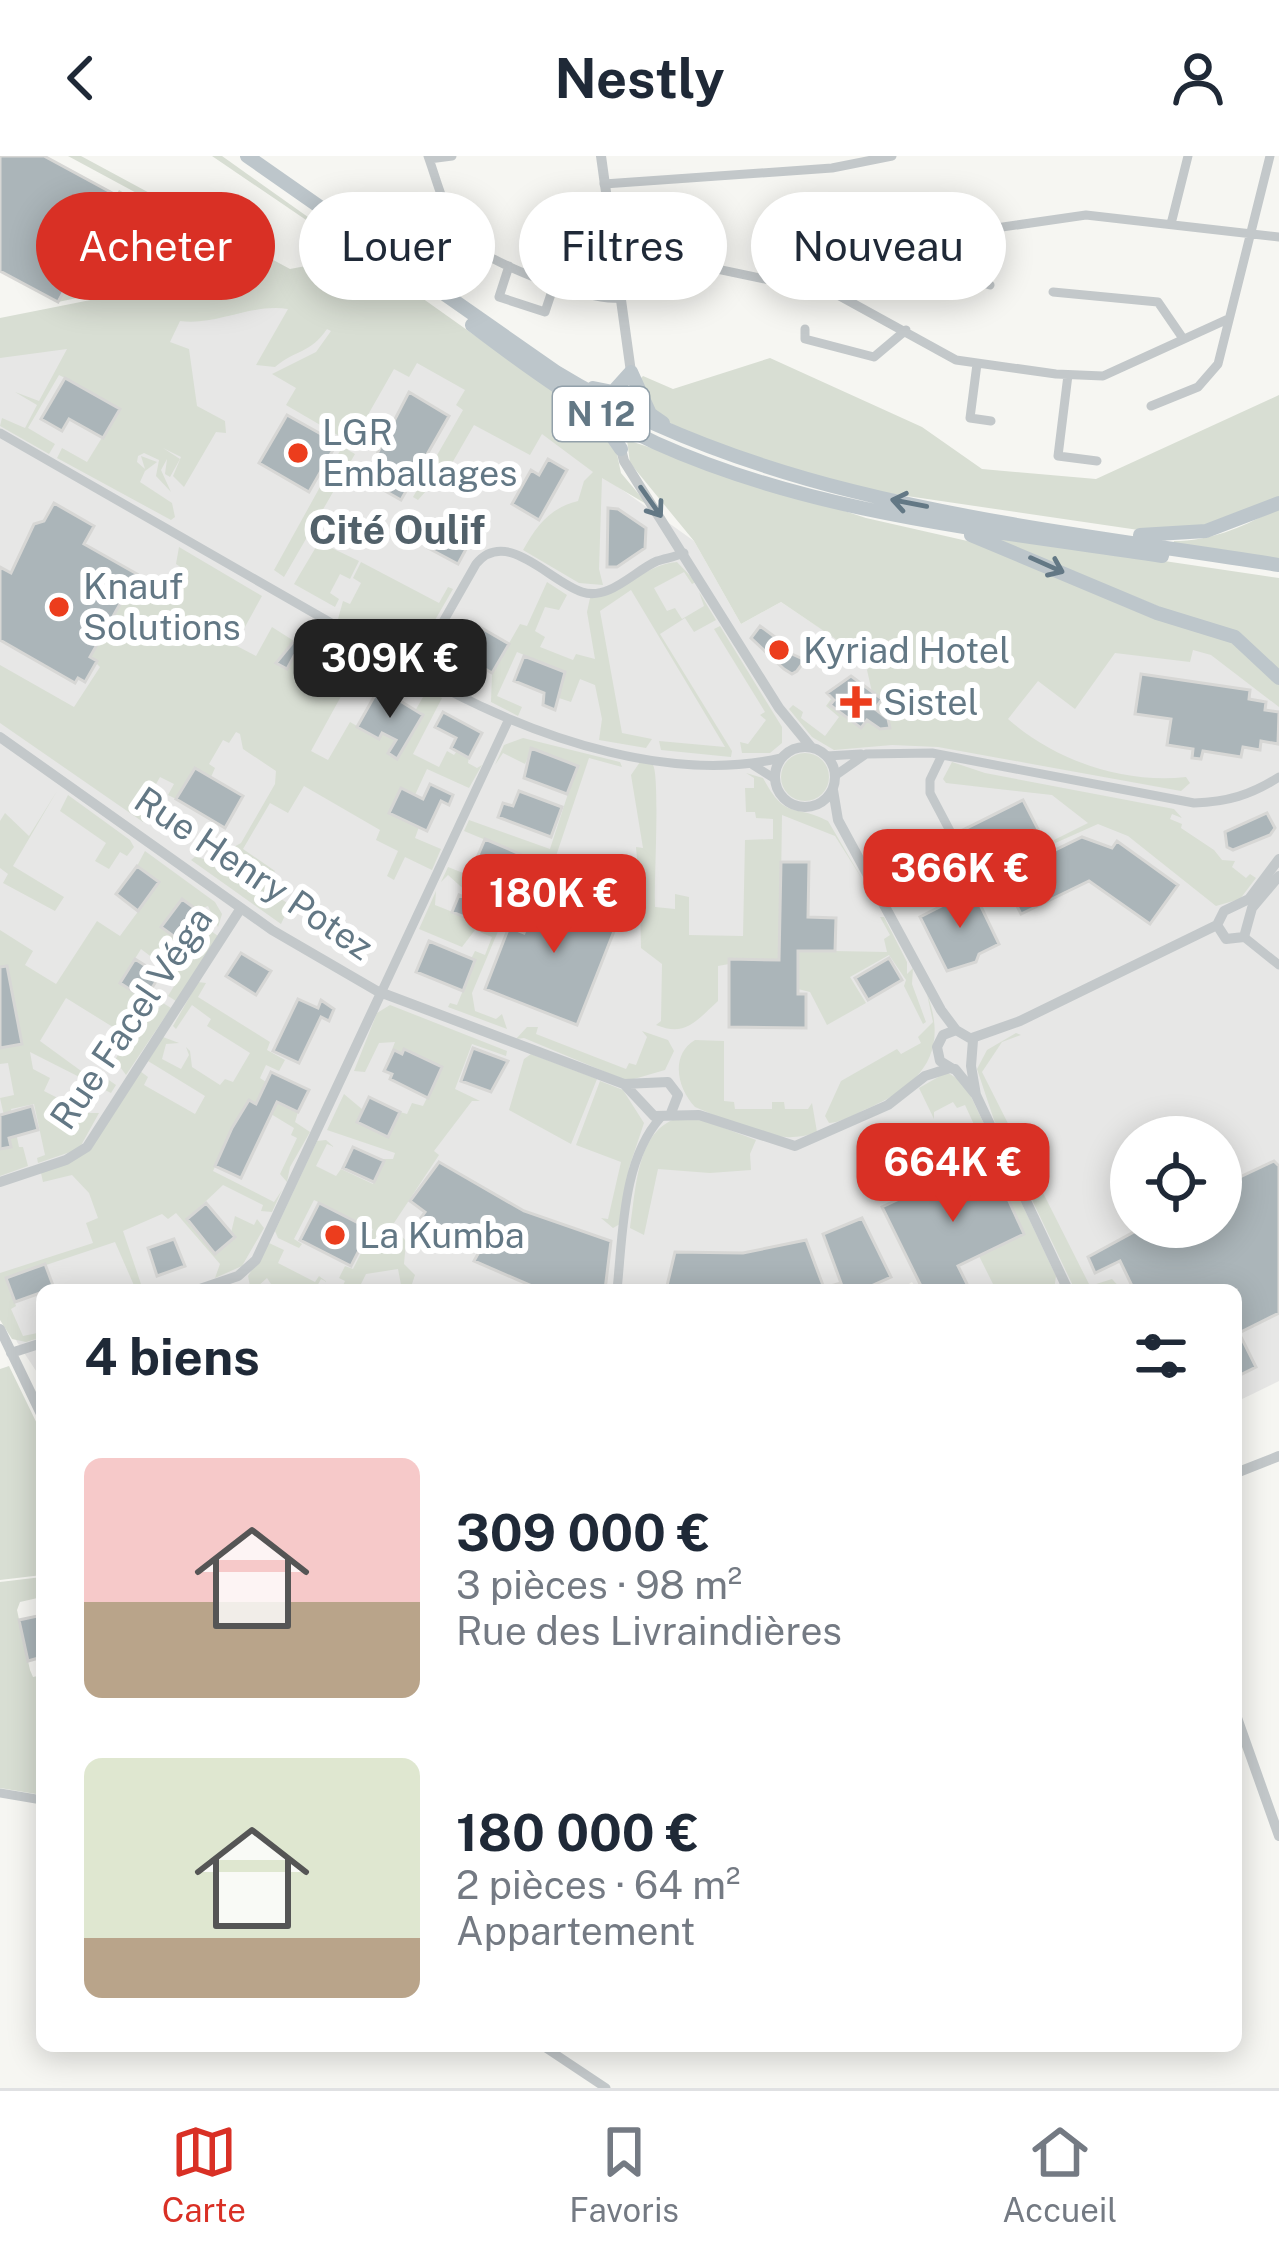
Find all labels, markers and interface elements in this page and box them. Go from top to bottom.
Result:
icon: back [48,45,114,111]
icon: person [1165,45,1231,111]
text: Nestly [554,47,725,110]
chip: Acheter [36,192,275,300]
chip: Louer [299,192,495,300]
chip: Filtres [519,192,727,300]
chip: Nouveau [751,192,1006,300]
road number: N 12 [553,387,649,441]
place label: LGR Emballages [322,411,517,494]
marker: LGR Emballages [285,440,311,466]
one-way arrow [638,484,663,518]
one-way arrow [890,490,929,513]
district label: Cité Oulif [309,507,485,553]
one-way arrow [1028,556,1064,578]
place label: Knauf Solutions [83,565,241,648]
marker: Knauf Solutions [46,594,72,620]
pin: 309K € [292,619,488,721]
place label: Kyriad Hotel [803,629,1010,671]
text: 309K € [321,635,459,681]
marker: Kyriad Hotel [766,637,792,663]
place label: Sistel [883,681,979,723]
marker: Sistel [840,686,872,718]
street label: Rue Henry Potez [127,778,381,968]
pin: 366K € [862,829,1058,931]
text: 366K € [890,845,1030,891]
pin: 180K € [456,854,652,956]
text: 180K € [489,870,619,916]
street label: Rue Facel Véga [41,899,221,1137]
map controls [1110,1116,1242,1248]
button: locate [1110,1116,1242,1248]
pin: 664K € [855,1123,1051,1225]
text: 664K € [883,1139,1023,1185]
place label: La Kumba [359,1214,525,1256]
marker: La Kumba [322,1222,348,1248]
icon: filters [1128,1323,1194,1389]
text: 4 biens [84,1327,260,1386]
text: 309 000 € [456,1503,711,1562]
icon: home [180,1506,324,1650]
text: 3 pièces · 98 m² [456,1562,742,1608]
text: Rue des Livraindières [456,1608,842,1654]
text: 180 000 € [456,1803,699,1862]
icon: home [180,1806,324,1950]
text: 2 pièces · 64 m² [456,1862,740,1908]
text: Appartement [456,1908,696,1954]
tab: Carte [162,2119,246,2229]
tab: Favoris [569,2119,679,2229]
tab: Accueil [1002,2119,1117,2229]

